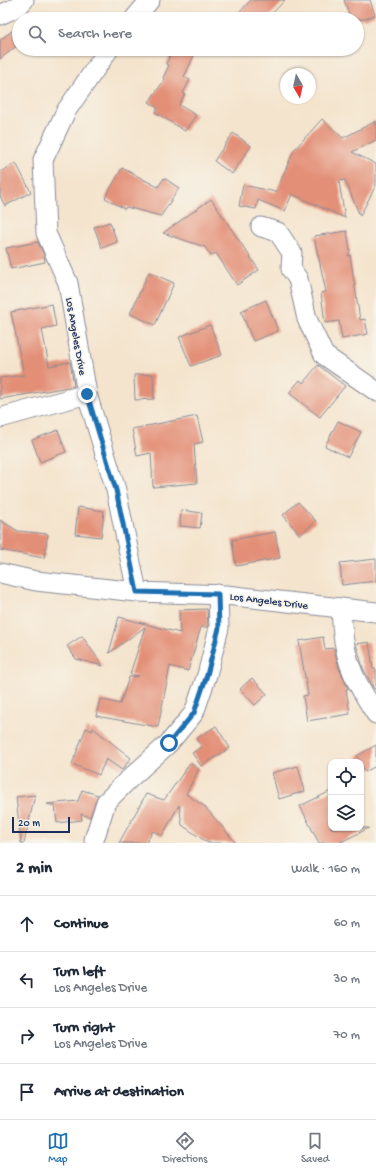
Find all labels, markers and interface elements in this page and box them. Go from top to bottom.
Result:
search box [12,12,364,56]
icon: search [26,23,48,45]
text: Search here [58,25,132,43]
north arrow [280,68,316,104]
street label: Los Angeles Drive [62,297,88,376]
route end [78,385,96,403]
street label: Los Angeles Drive [229,591,309,613]
route start [160,734,178,752]
map controls [328,759,364,831]
button: locate [328,759,364,795]
button: layers [328,795,364,831]
scale bar [12,815,70,834]
text: 20 m [18,818,40,830]
text: 2 min [16,859,52,879]
text: Walk · 160 m [291,862,360,877]
icon: ahead [16,913,38,935]
text: Continue [54,915,108,933]
text: 60 m [334,916,360,931]
text: Turn left [54,963,105,981]
icon: left [16,969,38,991]
text: 30 m [334,972,360,987]
text: Los Angeles Drive [54,981,147,996]
text: Turn right [54,1019,114,1037]
icon: right [16,1025,38,1047]
text: 70 m [334,1028,360,1043]
text: Los Angeles Drive [54,1037,147,1052]
icon: arrive [16,1081,38,1103]
text: Arrive at destination [54,1083,184,1101]
tab: Map [47,1130,69,1166]
tab: Directions [163,1130,207,1166]
tab: Saved [301,1130,329,1166]

